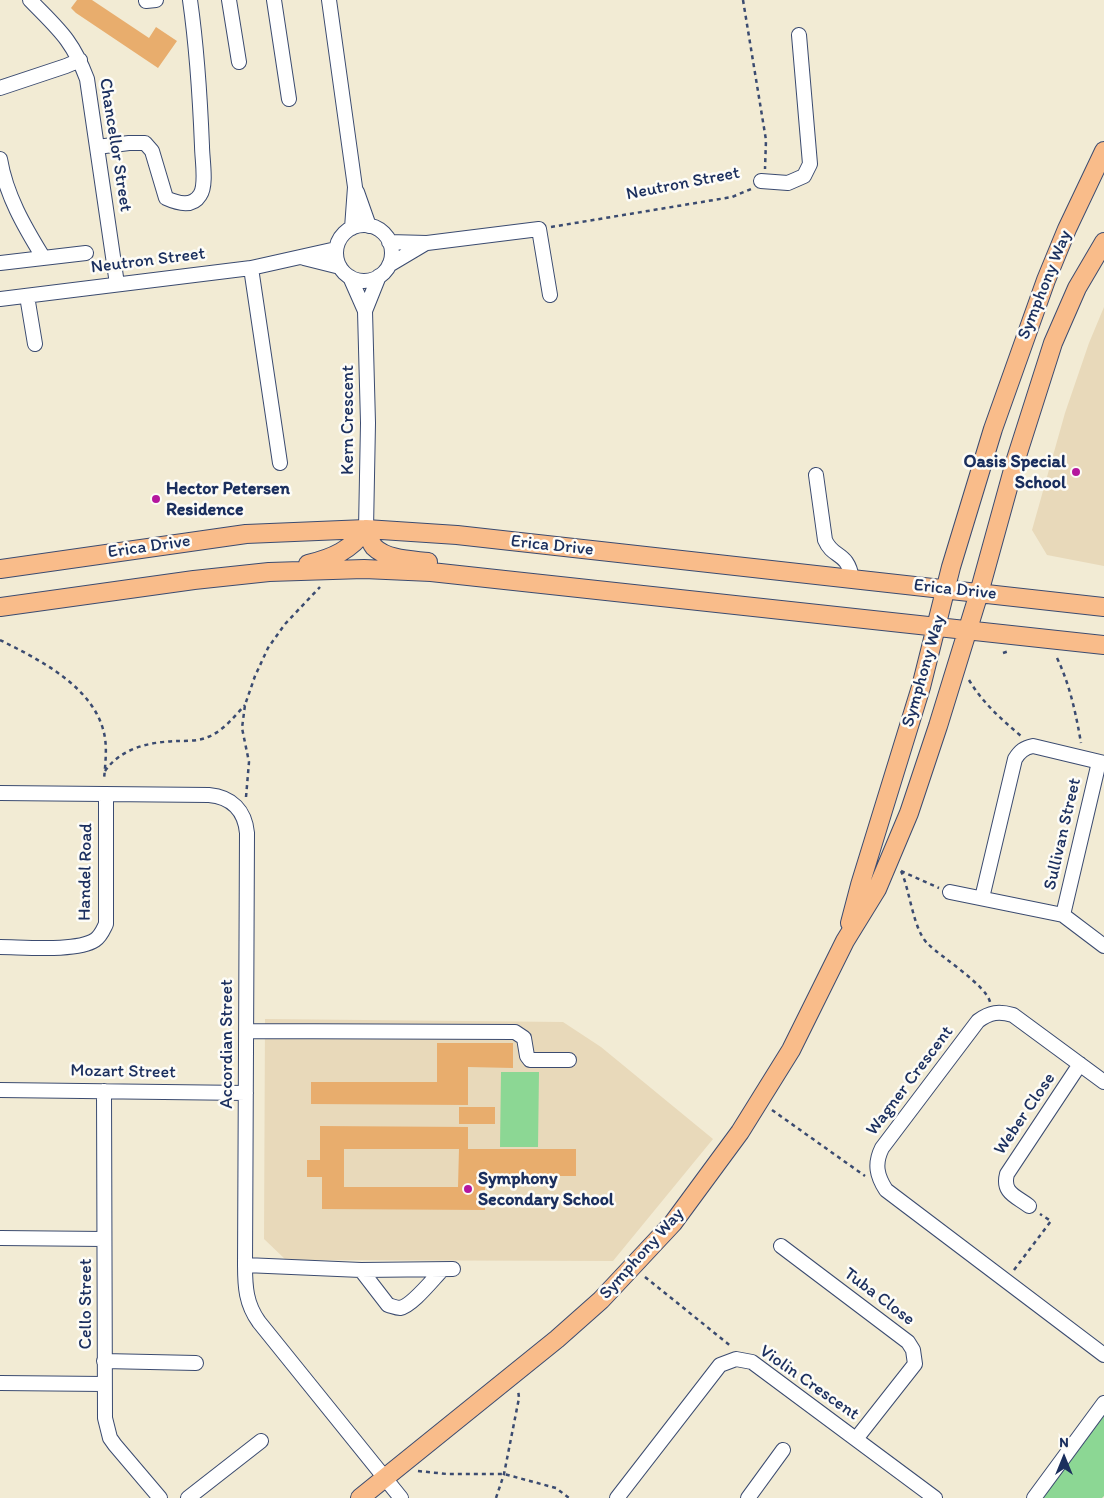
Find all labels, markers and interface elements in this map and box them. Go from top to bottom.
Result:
street label: Chancellor Street [94,76,136,214]
street label: Neutron Street [624,162,742,206]
street label: Symphony Way [1013,227,1077,343]
street label: Neutron Street [90,243,206,279]
street label: Kern Crescent [337,365,359,475]
place label: Oasis Special School [964,451,1066,494]
marker: Oasis Special School [1070,466,1082,478]
place label: Hector Petersen Residence [166,478,290,520]
marker: Hector Petersen Residence [150,493,162,505]
street label: Erica Drive [106,531,192,563]
street label: Erica Drive [509,531,595,561]
street label: Erica Drive [912,575,998,605]
street label: Symphony Way [898,612,950,730]
street label: Sullivan Street [1040,776,1086,892]
street label: Handel Road [74,823,98,921]
street label: Accordian Street [216,979,238,1109]
street label: Wagner Crescent [862,1022,958,1140]
street label: Mozart Street [70,1060,176,1084]
street label: Weber Close [990,1069,1060,1159]
place label: Symphony Secondary School [478,1168,614,1210]
marker: Symphony Secondary School [462,1183,474,1195]
street label: Symphony Way [595,1204,689,1304]
street label: Cello Street [75,1258,97,1350]
street label: Tuba Close [839,1263,919,1331]
street label: Violin Crescent [755,1341,863,1425]
north arrow [1039,1433,1089,1483]
text: N [1059,1434,1069,1451]

